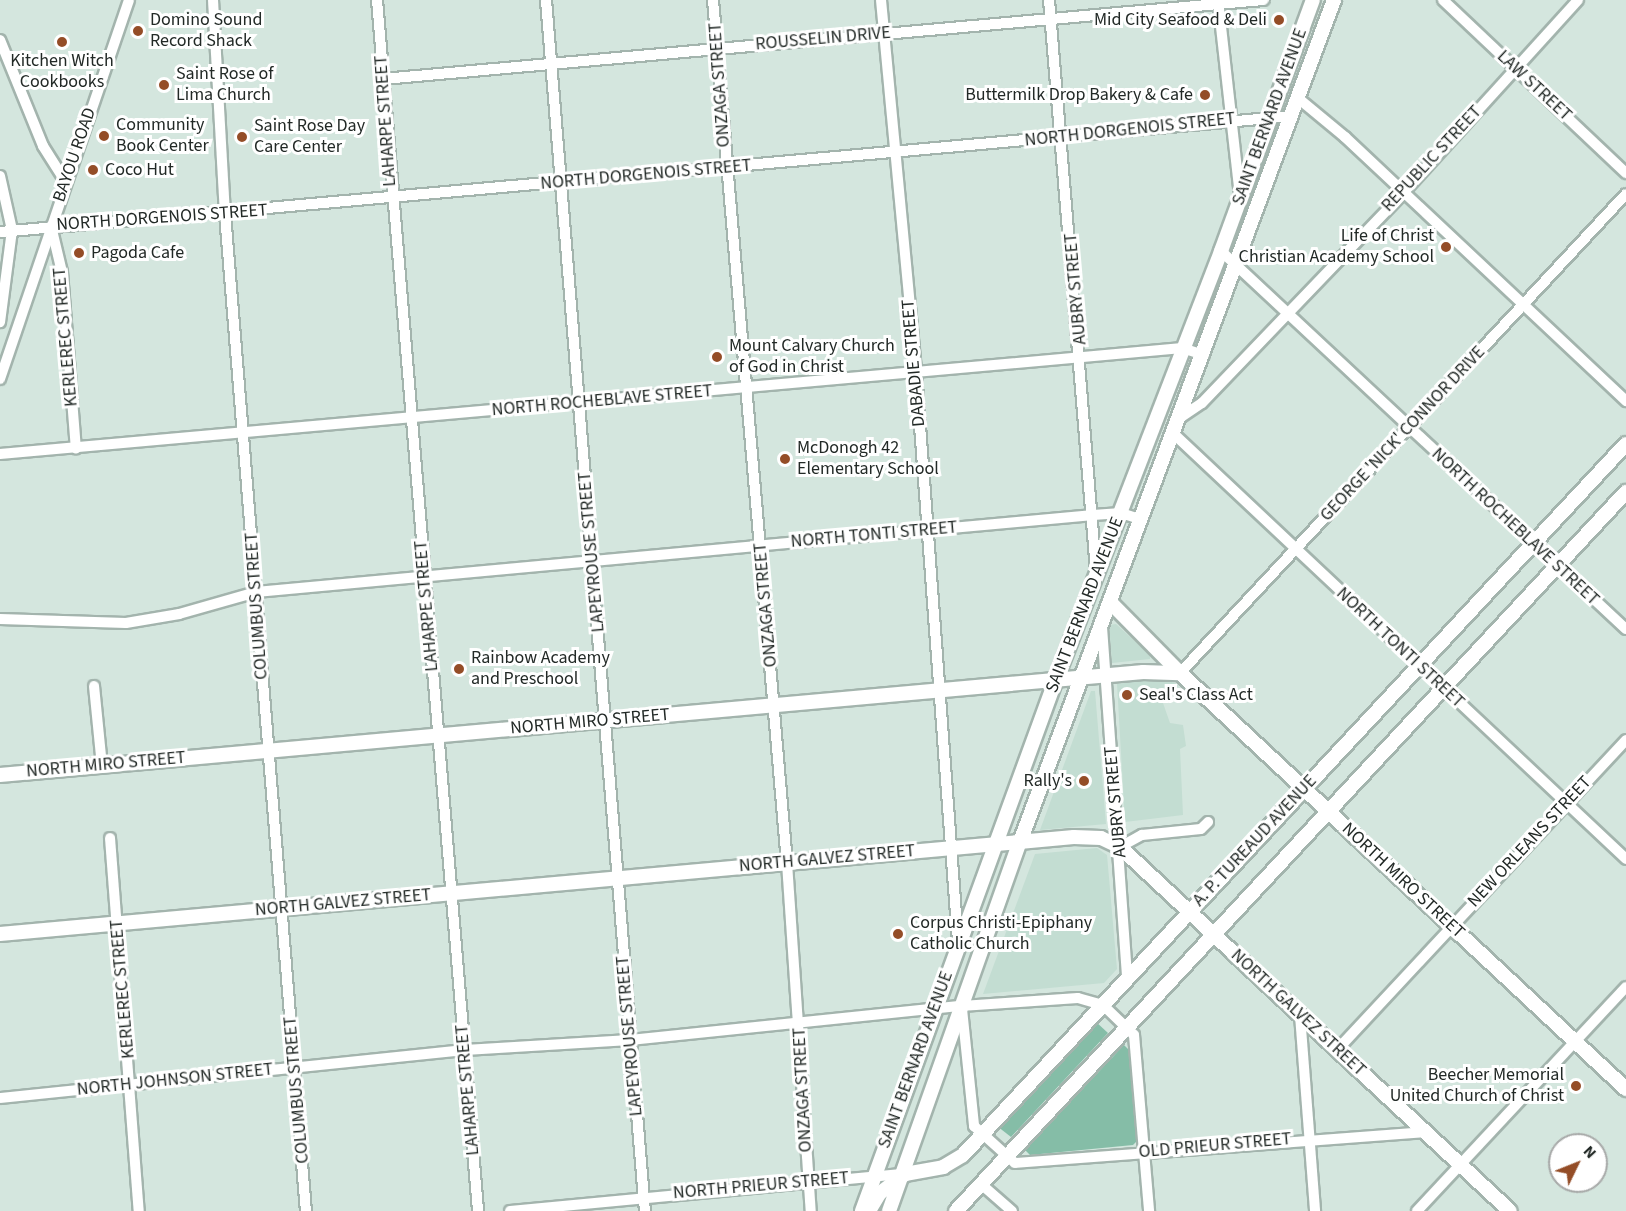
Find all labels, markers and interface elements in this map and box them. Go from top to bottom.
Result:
place label: Mid City Seafood & Deli [1094,9,1267,31]
place label: Domino Sound Record Shack [150,10,262,52]
marker: Mid City Seafood & Deli [1272,13,1286,27]
street label: ONZAGA STREET [705,22,735,148]
street label: ROUSSELIN DRIVE [755,22,891,56]
marker: Domino Sound Record Shack [131,24,145,38]
street label: SAINT BERNARD AVENUE [1228,26,1312,208]
marker: Kitchen Witch Cookbooks [55,35,69,49]
street label: LAW STREET [1492,46,1576,126]
place label: Kitchen Witch Cookbooks [10,51,114,94]
street label: LAHARPE STREET [371,55,401,187]
place label: Saint Rose of Lima Church [176,64,273,106]
marker: Saint Rose of Lima Church [157,78,171,92]
place label: Buttermilk Drop Bakery & Cafe [965,84,1193,106]
marker: Buttermilk Drop Bakery & Cafe [1198,88,1212,102]
street label: REPUBLIC STREET [1377,101,1487,217]
street label: BAYOU ROAD [49,105,101,205]
street label: NORTH DORGENOIS STREET [1024,108,1236,152]
place label: Community Book Center [116,115,209,158]
place label: Saint Rose Day Care Center [254,116,365,158]
marker: Community Book Center [97,129,111,143]
marker: Saint Rose Day Care Center [235,130,249,144]
street label: NORTH DORGENOIS STREET [540,155,752,195]
place label: Coco Hut [105,159,174,181]
marker: Coco Hut [86,163,100,177]
street label: NORTH DORGENOIS STREET [56,200,268,236]
place label: Life of Christ Christian Academy School [1239,226,1434,268]
street label: AUBRY STREET [1060,232,1092,346]
marker: Life of Christ Christian Academy School [1439,240,1453,254]
place label: Pagoda Cafe [91,242,184,264]
marker: Pagoda Cafe [72,246,86,260]
street label: KERLEREC STREET [49,266,83,408]
street label: DABADIE STREET [898,298,930,428]
place label: Mount Calvary Church of God in Christ [729,336,895,378]
street label: GEORGE 'NICK' CONNOR DRIVE [1316,342,1490,526]
marker: Mount Calvary Church of God in Christ [710,350,724,364]
street label: NORTH ROCHEBLAVE STREET [491,381,713,421]
place label: McDonogh 42 Elementary School [797,438,939,480]
street label: NORTH ROCHEBLAVE STREET [1427,444,1603,610]
marker: McDonogh 42 Elementary School [778,452,792,466]
street label: LAPEYROUSE STREET [574,471,610,633]
street label: SAINT BERNARD AVENUE [1041,514,1129,696]
street label: NORTH TONTI STREET [790,517,958,553]
street label: COLUMBUS STREET [241,532,273,680]
street label: LAHARPE STREET [411,540,443,672]
street label: ONZAGA STREET [750,542,782,668]
street label: NORTH TONTI STREET [1332,583,1468,713]
place label: Rainbow Academy and Preschool [471,648,610,690]
marker: Rainbow Academy and Preschool [452,662,466,676]
place label: Seal's Class Act [1139,684,1253,706]
marker: Seal's Class Act [1120,688,1134,702]
street label: NORTH MIRO STREET [509,704,671,740]
street label: AUBRY STREET [1100,745,1132,859]
street label: NORTH MIRO STREET [25,747,187,783]
place label: Rally's [1024,770,1072,792]
street label: A. P. TUREAUD AVENUE [1188,771,1322,911]
street label: NEW ORLEANS STREET [1464,772,1596,912]
marker: Rally's [1077,774,1091,788]
street label: NORTH MIRO STREET [1337,819,1469,943]
street label: NORTH GALVEZ STREET [738,841,916,877]
street label: NORTH GALVEZ STREET [254,885,432,921]
place label: Corpus Christi-Epiphany Catholic Church [910,913,1092,956]
street label: KERLEREC STREET [106,918,140,1060]
marker: Corpus Christi-Epiphany Catholic Church [891,927,905,941]
street label: NORTH GALVEZ STREET [1226,945,1370,1081]
street label: LAPEYROUSE STREET [612,955,648,1117]
street label: SAINT BERNARD AVENUE [874,969,958,1151]
street label: COLUMBUS STREET [280,1016,314,1164]
street label: LAHARPE STREET [452,1024,484,1156]
street label: ONZAGA STREET [789,1027,817,1153]
street label: NORTH JOHNSON STREET [76,1059,274,1101]
place label: Beecher Memorial United Church of Christ [1390,1065,1564,1108]
marker: Beecher Memorial United Church of Christ [1569,1079,1583,1093]
street label: OLD PRIEUR STREET [1138,1129,1292,1163]
north arrow [1548,1133,1608,1193]
text: N [1578,1141,1601,1163]
street label: NORTH PRIEUR STREET [672,1168,850,1204]

